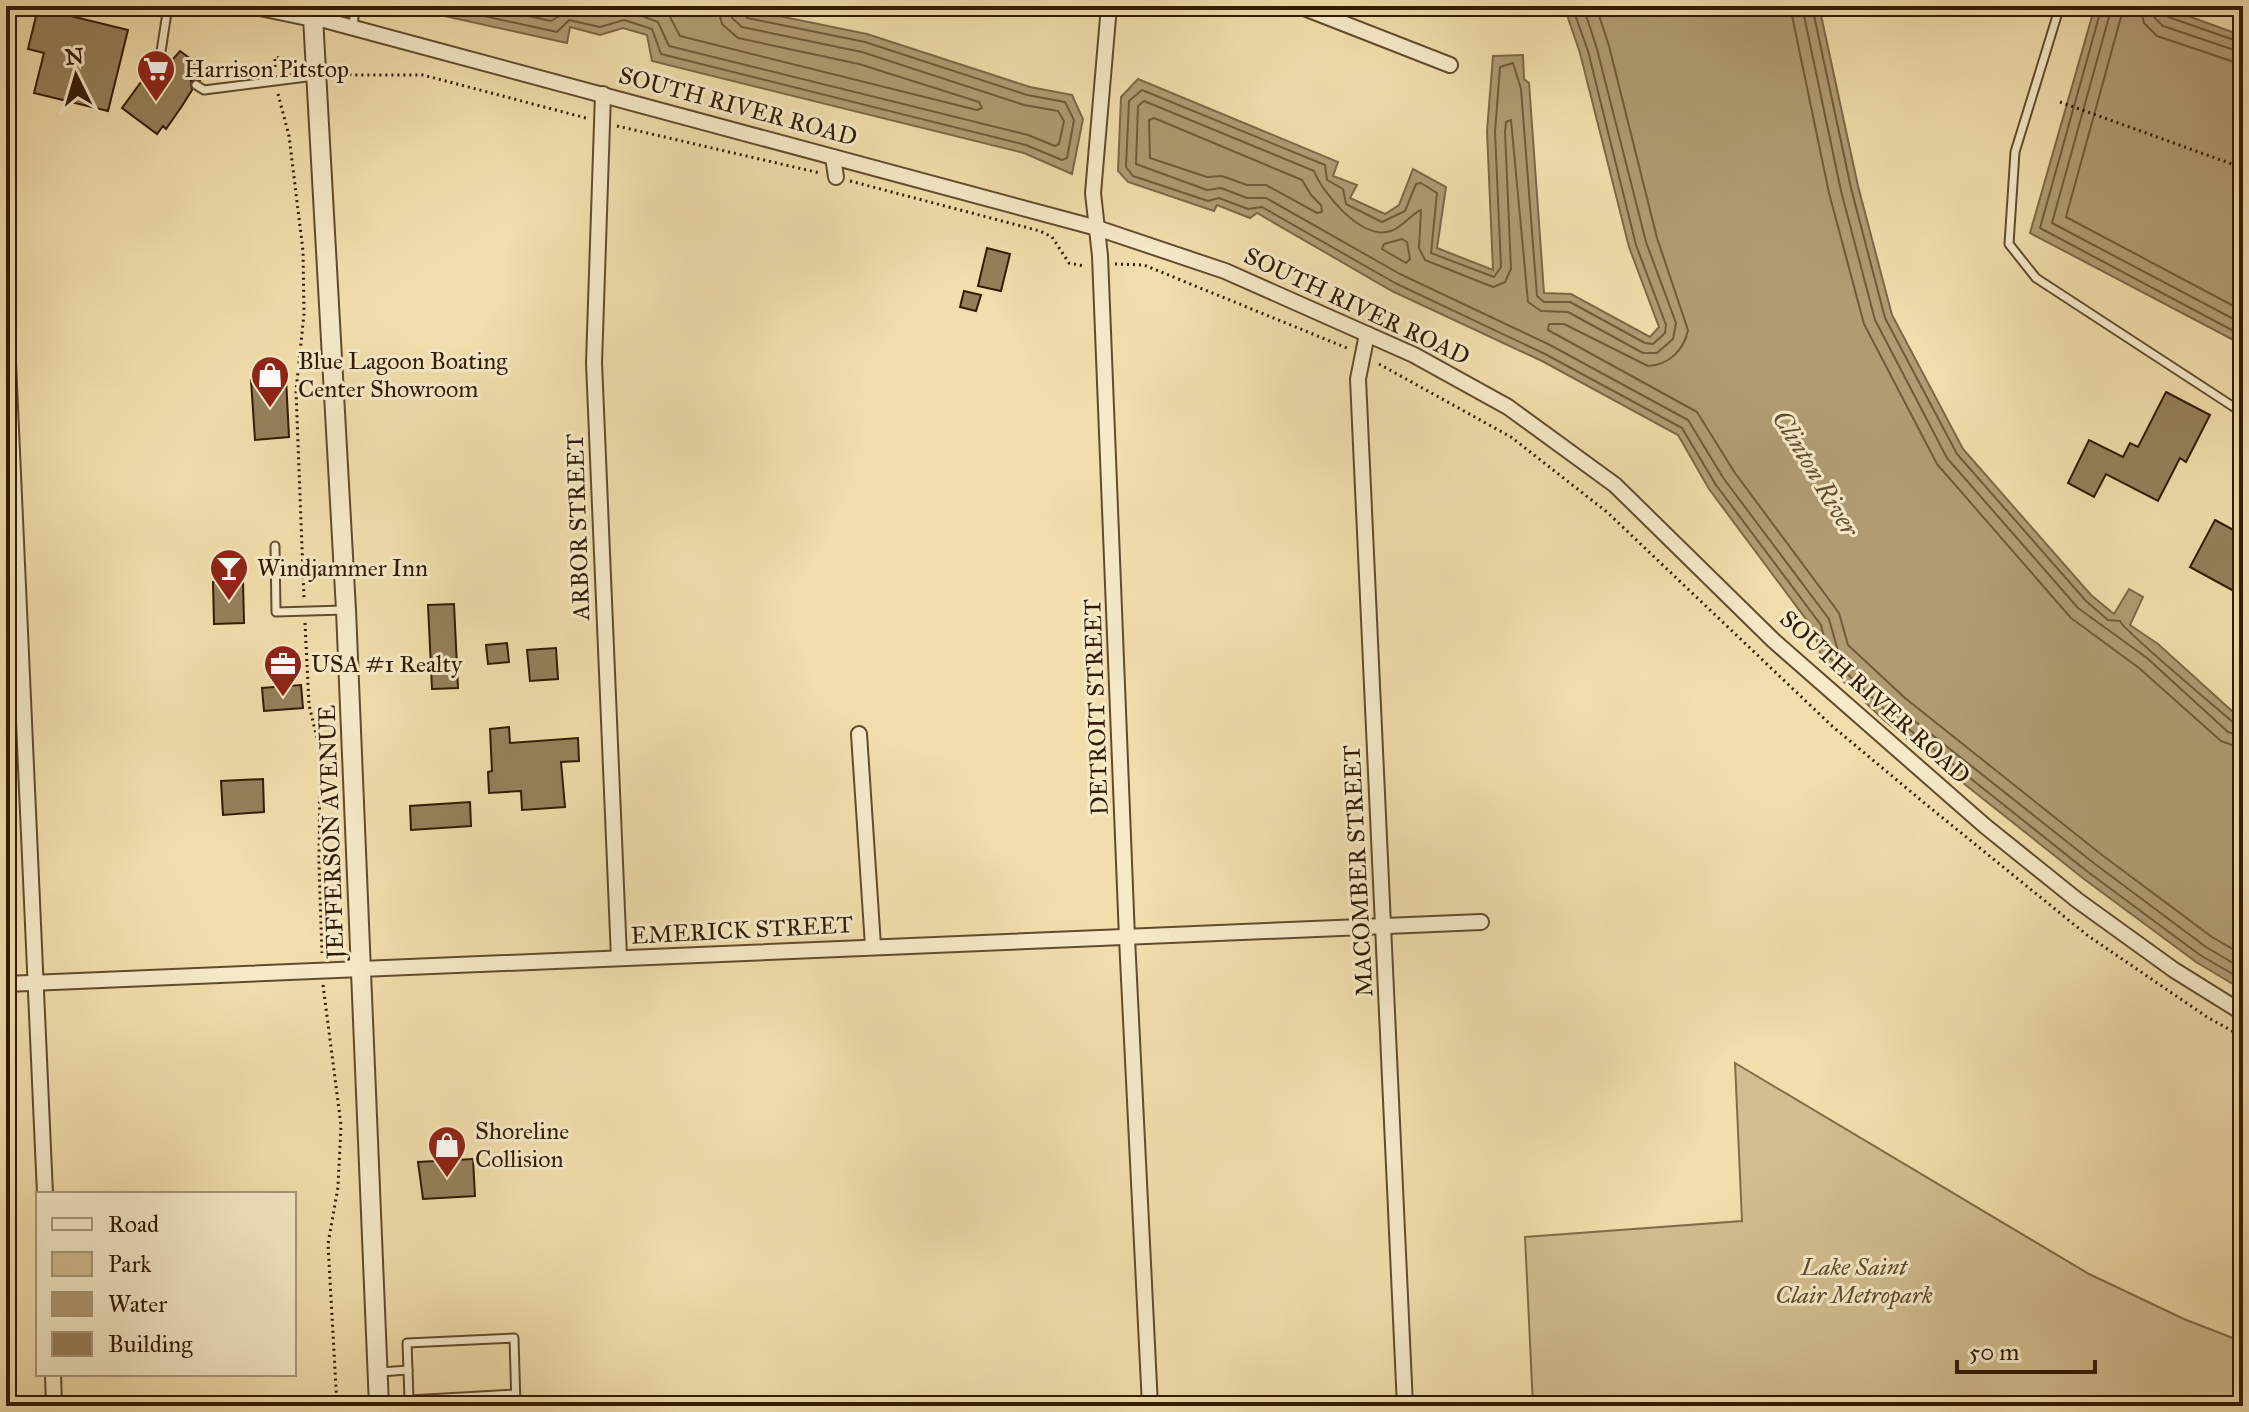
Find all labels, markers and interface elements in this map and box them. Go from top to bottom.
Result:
north arrow [36,36,116,116]
text: N [64,42,85,71]
supermarket icon: Harrison Pitstop [135,48,177,103]
place label: Harrison Pitstop [184,54,349,84]
street label: SOUTH RIVER ROAD [615,60,861,152]
street label: SOUTH RIVER ROAD [1239,240,1475,372]
place label: Blue Lagoon Boating Center Showroom [298,346,508,404]
shop icon: Blue Lagoon Boating Center Showroom [249,354,291,409]
water label: Clinton River [1766,404,1867,543]
street label: ARBOR STREET [560,433,596,622]
bar icon: Windjammer Inn [208,547,250,602]
place label: Windjammer Inn [257,553,428,583]
street label: DETROIT STREET [1077,598,1115,816]
street label: SOUTH RIVER ROAD [1774,604,1976,790]
office icon: USA #1 Realty [262,643,304,698]
place label: USA #1 Realty [311,649,463,679]
street label: JEFFERSON AVENUE [312,704,351,963]
street label: MACOMBER STREET [1336,744,1380,998]
street label: EMERICK STREET [630,909,854,951]
place label: Shoreline Collision [475,1116,569,1174]
shop icon: Shoreline Collision [426,1124,468,1179]
legend [36,1192,296,1376]
text: Road [108,1209,159,1239]
text: Park [108,1249,152,1279]
park label: Lake Saint Clair Metropark [1775,1252,1933,1310]
text: Water [108,1289,167,1319]
scale bar [1957,1324,2095,1374]
text: Building [108,1329,193,1359]
text: 50 m [1969,1337,2019,1367]

